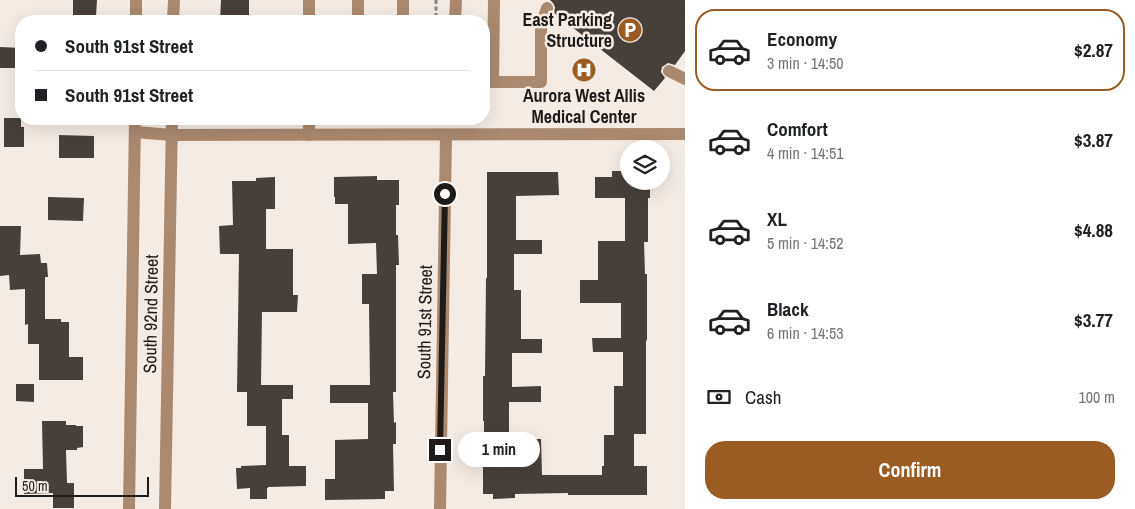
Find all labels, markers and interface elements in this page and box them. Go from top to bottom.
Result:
place label: East Parking Structure [523,7,612,53]
parking icon: East Parking Structure [617,17,643,43]
text: Economy [767,26,837,52]
icon: car [707,28,752,73]
text: South 91st Street [65,33,193,59]
text: $2.87 [1074,37,1113,63]
text: 3 min · 14:50 [767,52,844,74]
hospital icon: Aurora West Allis Medical Center [571,57,597,83]
text: South 91st Street [65,82,193,108]
place label: Aurora West Allis Medical Center [523,83,645,129]
text: Comfort [767,116,828,142]
icon: car [707,118,752,163]
text: $3.87 [1074,127,1113,153]
map controls [620,140,670,190]
button: layers [620,140,670,190]
text: 4 min · 14:51 [767,142,844,164]
route start [434,183,456,205]
text: XL [767,206,787,232]
icon: car [707,208,752,253]
text: $4.88 [1074,217,1113,243]
text: 5 min · 14:52 [767,232,844,254]
street label: South 92nd Street [137,254,164,374]
street label: South 91st Street [411,265,438,379]
text: Black [767,296,809,322]
icon: car [707,298,752,343]
text: $3.77 [1074,307,1113,333]
text: 6 min · 14:53 [767,322,844,344]
icon: cash [705,383,733,411]
text: Cash [745,384,781,410]
text: 100 m [1079,386,1115,408]
callout: 1 min [458,432,540,468]
text: 1 min [482,438,516,460]
route end [429,439,451,461]
button: Confirm [705,441,1115,499]
scale bar [15,474,149,497]
text: 50 m [22,477,48,495]

